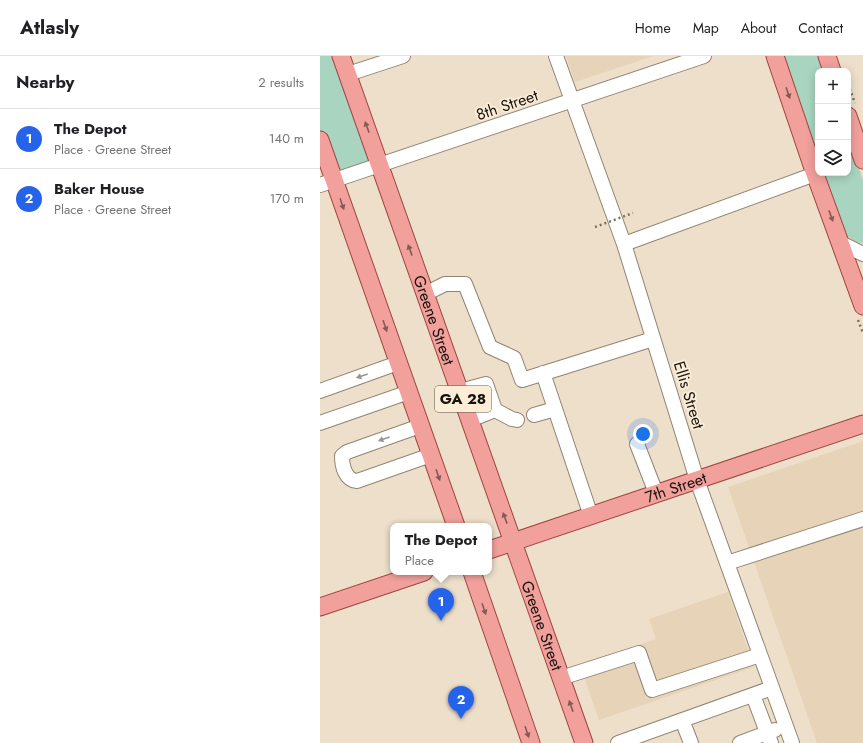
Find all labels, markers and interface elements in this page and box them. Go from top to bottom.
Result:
text: Atlasly [20,14,79,41]
text: Home [635,18,671,38]
text: Map [693,18,719,38]
text: About [741,18,776,38]
text: Contact [798,18,843,38]
map controls [815,68,851,176]
button: + [815,68,851,104]
text: Nearby [16,70,74,94]
text: 2 results [258,73,304,92]
street label: 8th Street [473,84,541,126]
one-way arrow [785,87,791,99]
button: − [815,104,851,140]
text: The Depot [54,118,127,140]
one-way arrow [363,121,369,133]
text: 1 [26,129,32,148]
text: 140 m [269,129,304,148]
text: Place · Greene Street [54,140,171,159]
button: layers [815,140,851,176]
text: Baker House [54,178,144,200]
text: 2 [25,189,33,208]
text: 170 m [269,189,304,208]
one-way arrow [340,198,346,210]
text: Place · Greene Street [54,200,171,219]
one-way arrow [828,210,834,222]
one-way arrow [406,243,412,255]
street label: Greene Street [408,272,461,368]
one-way arrow [383,321,389,333]
street label: Ellis Street [668,358,710,432]
one-way arrow [355,374,367,380]
road number: GA 28 [435,386,491,412]
your location [633,424,653,444]
one-way arrow [377,436,389,442]
street label: 7th Street [642,466,710,508]
one-way arrow [435,470,441,482]
one-way arrow [501,511,507,523]
popup [390,523,492,575]
text: The Depot [405,529,477,551]
text: Place [405,551,434,570]
street label: Greene Street [516,577,569,674]
pin: 1 [428,588,454,621]
one-way arrow [482,603,488,615]
pin: 2 [448,686,474,719]
one-way arrow [568,700,574,712]
one-way arrow [524,726,530,738]

